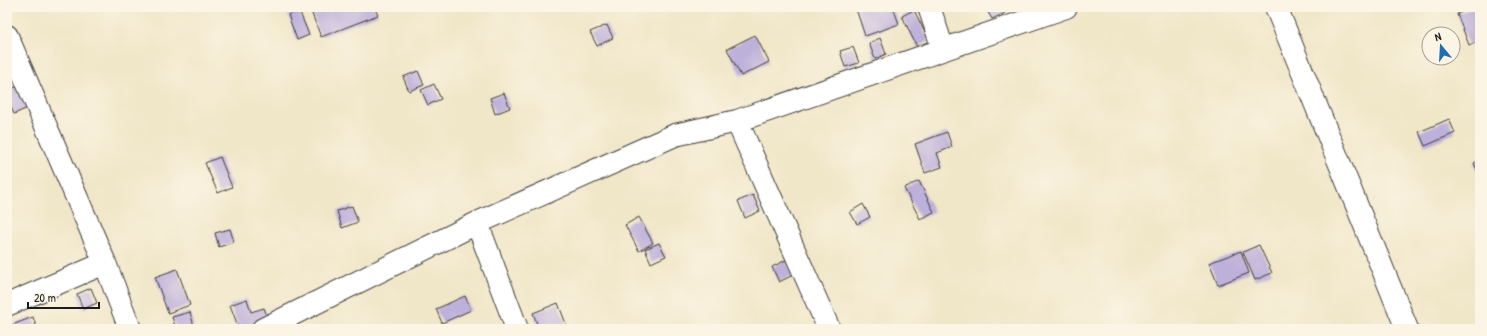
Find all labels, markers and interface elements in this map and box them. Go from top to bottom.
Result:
north arrow [1421,26,1461,66]
text: N [1433,29,1443,44]
scale bar [28,284,99,310]
text: 20 m [34,289,56,306]

